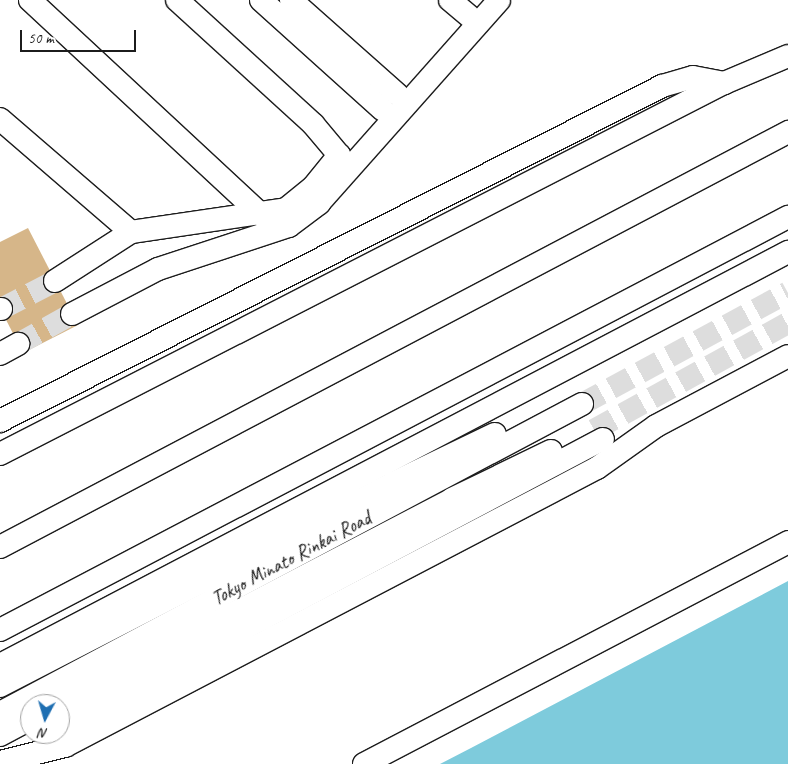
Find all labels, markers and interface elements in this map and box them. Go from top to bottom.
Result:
scale bar [22,20,139,52]
text: 50 m [28,29,54,48]
street label: Tokyo Minato Rinkai Road [208,506,374,610]
north arrow [20,694,70,744]
text: N [38,725,49,742]

